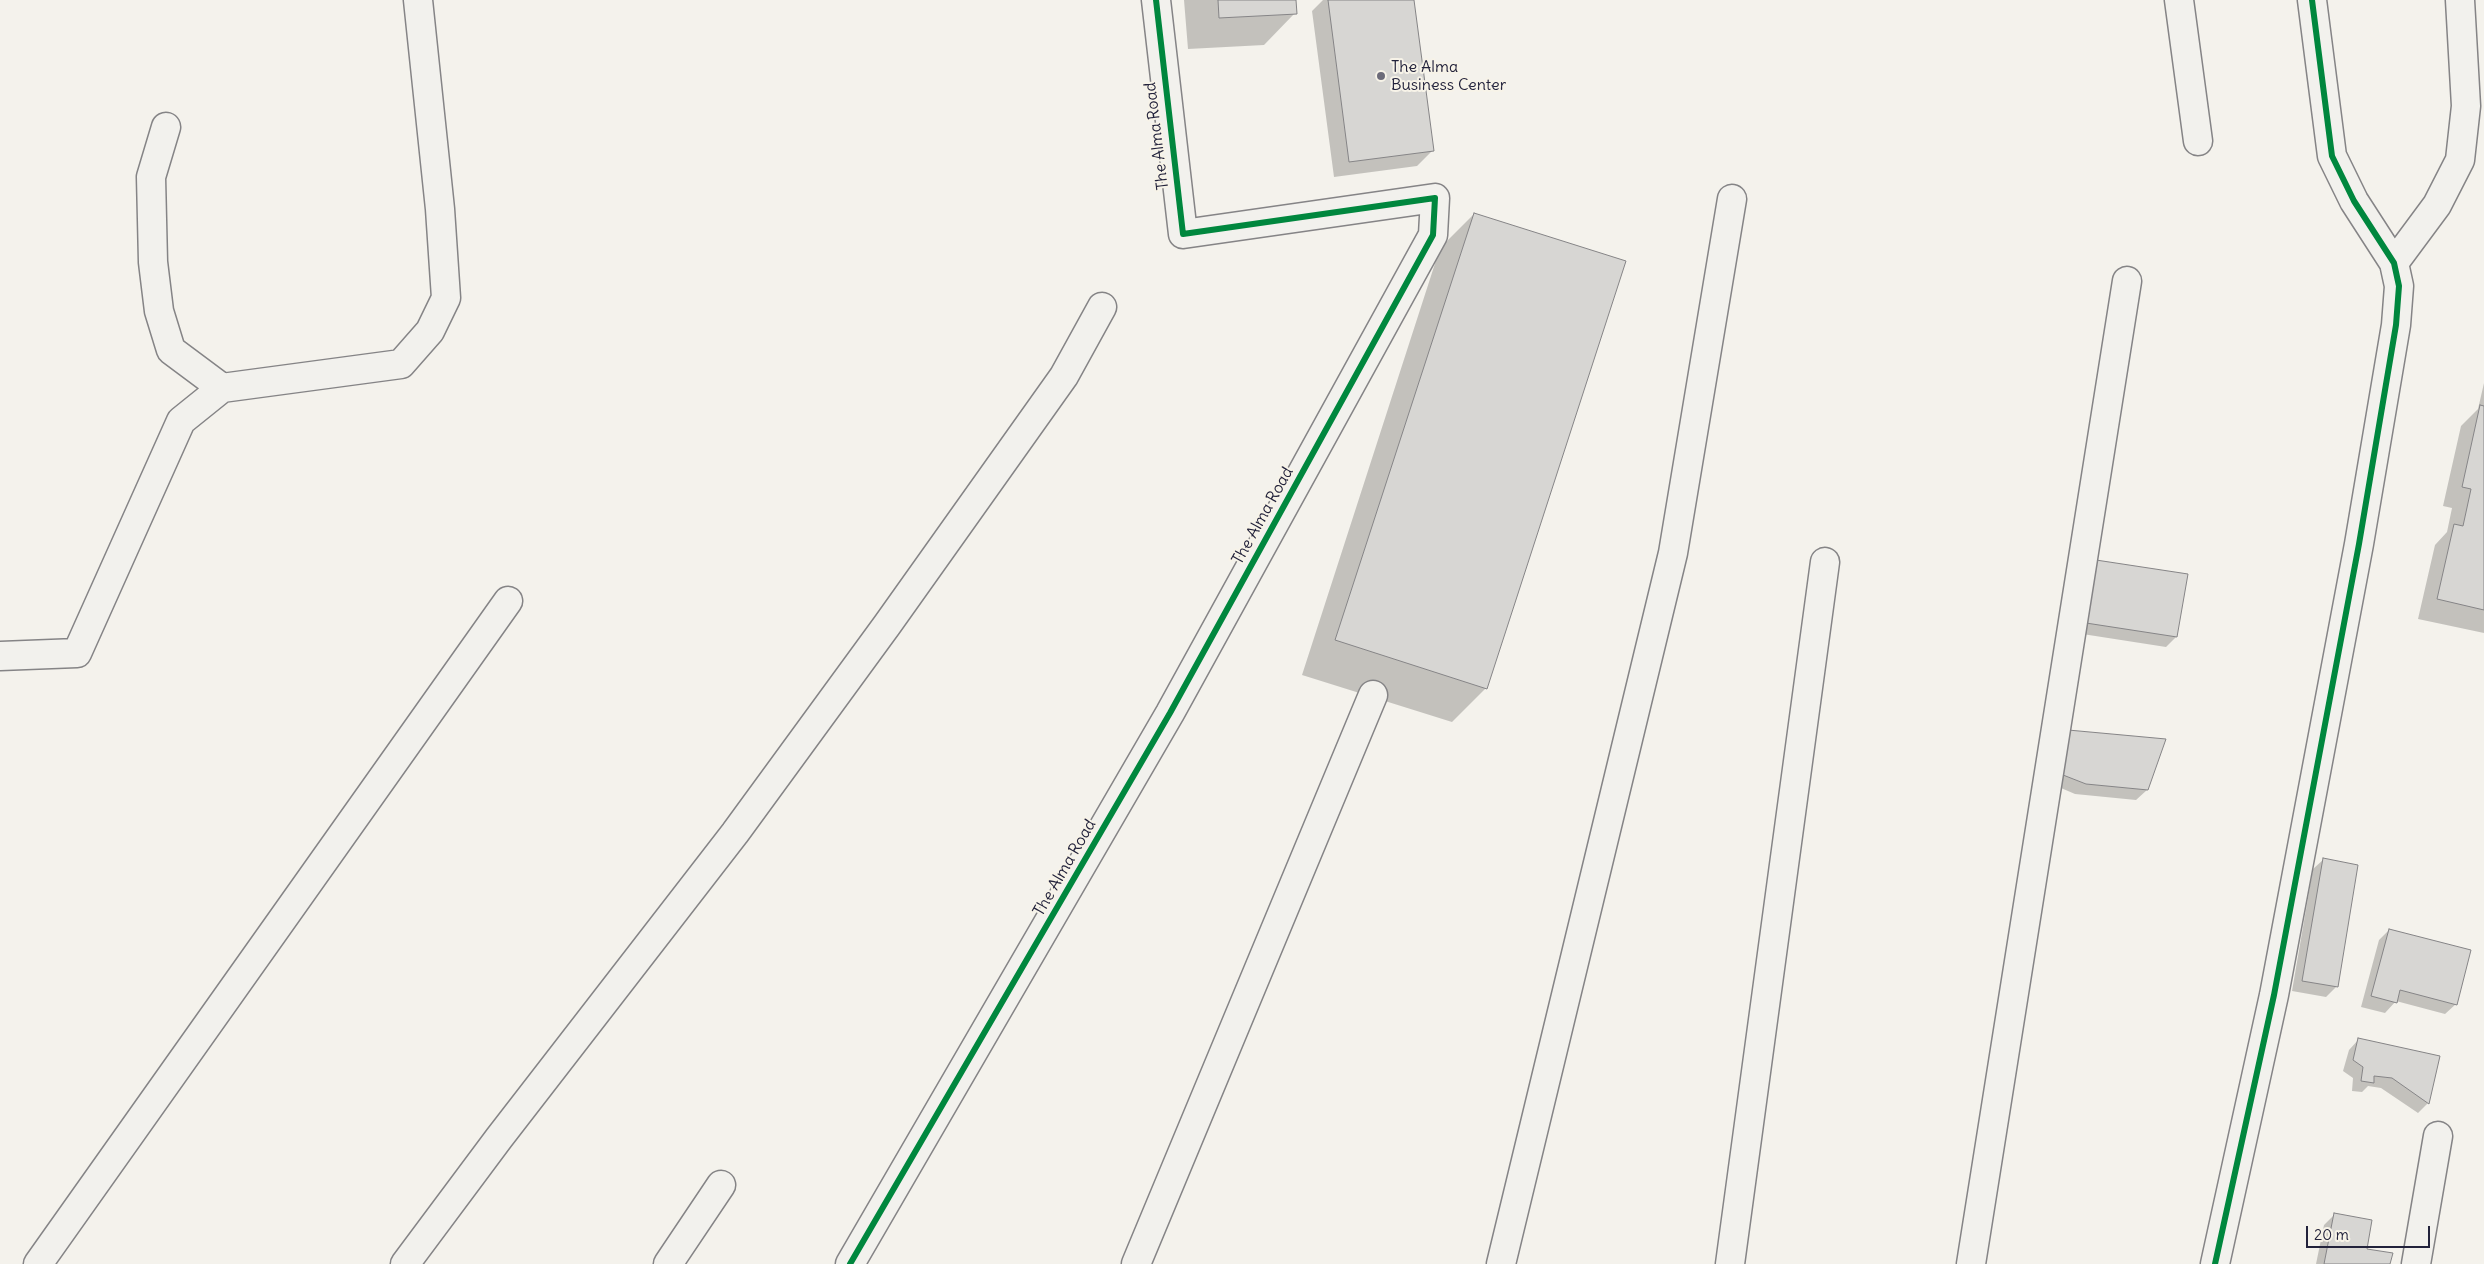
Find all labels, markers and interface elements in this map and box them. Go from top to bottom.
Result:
place label: The Alma Business Center [1391,57,1506,95]
marker: The Alma Business Center [1375,70,1387,82]
street label: The Alma Road [1141,81,1173,191]
street label: The Alma Road [1228,464,1298,568]
street label: The Alma Road [1030,816,1100,920]
scale bar [2309,1216,2433,1248]
text: 20 m [2314,1225,2349,1244]

